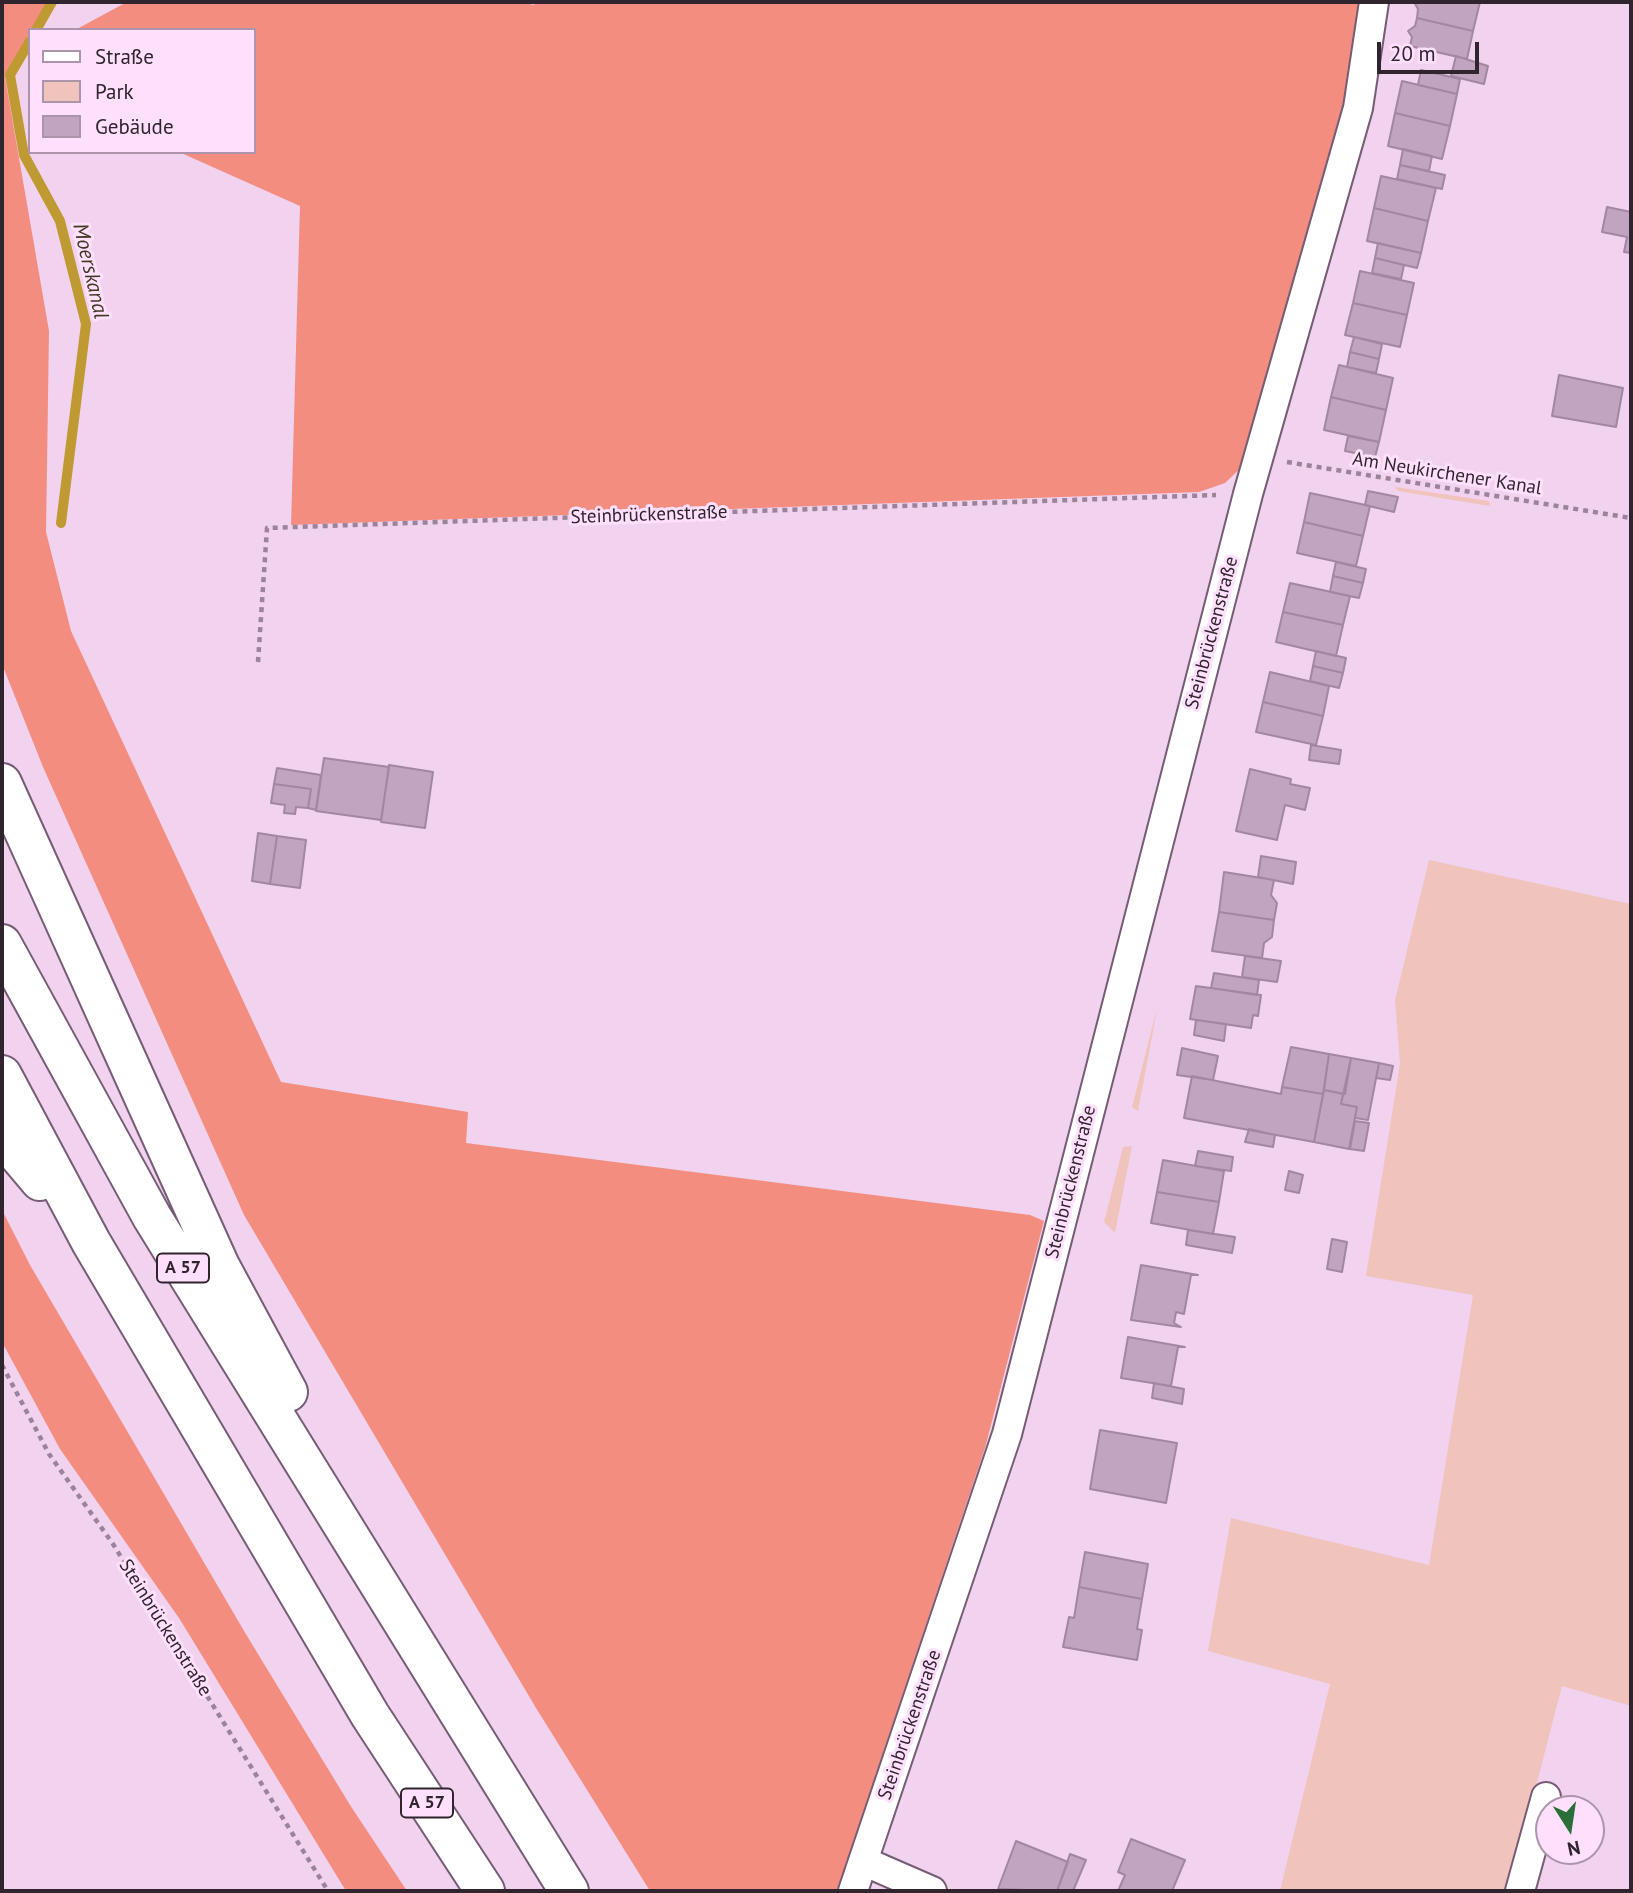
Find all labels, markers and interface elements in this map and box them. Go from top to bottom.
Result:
legend [28,28,256,154]
scale bar [1381,28,1482,72]
text: 20 m [1390,40,1436,67]
text: Straße [95,43,154,70]
text: Park [95,78,134,105]
text: Gebäude [95,113,174,140]
water label: Moerskanal [67,221,113,321]
street label: Am Neukirchener Kanal [1351,448,1543,500]
street label: Steinbrückenstraße [570,501,728,529]
street label: Steinbrückenstraße [1181,554,1243,712]
street label: Steinbrückenstraße [1041,1103,1101,1261]
road number: A 57 [157,1254,209,1282]
street label: Steinbrückenstraße [114,1555,216,1701]
street label: Steinbrückenstraße [874,1647,946,1803]
road number: A 57 [401,1788,453,1817]
north arrow [1535,1795,1605,1865]
text: N [1565,1836,1583,1862]

